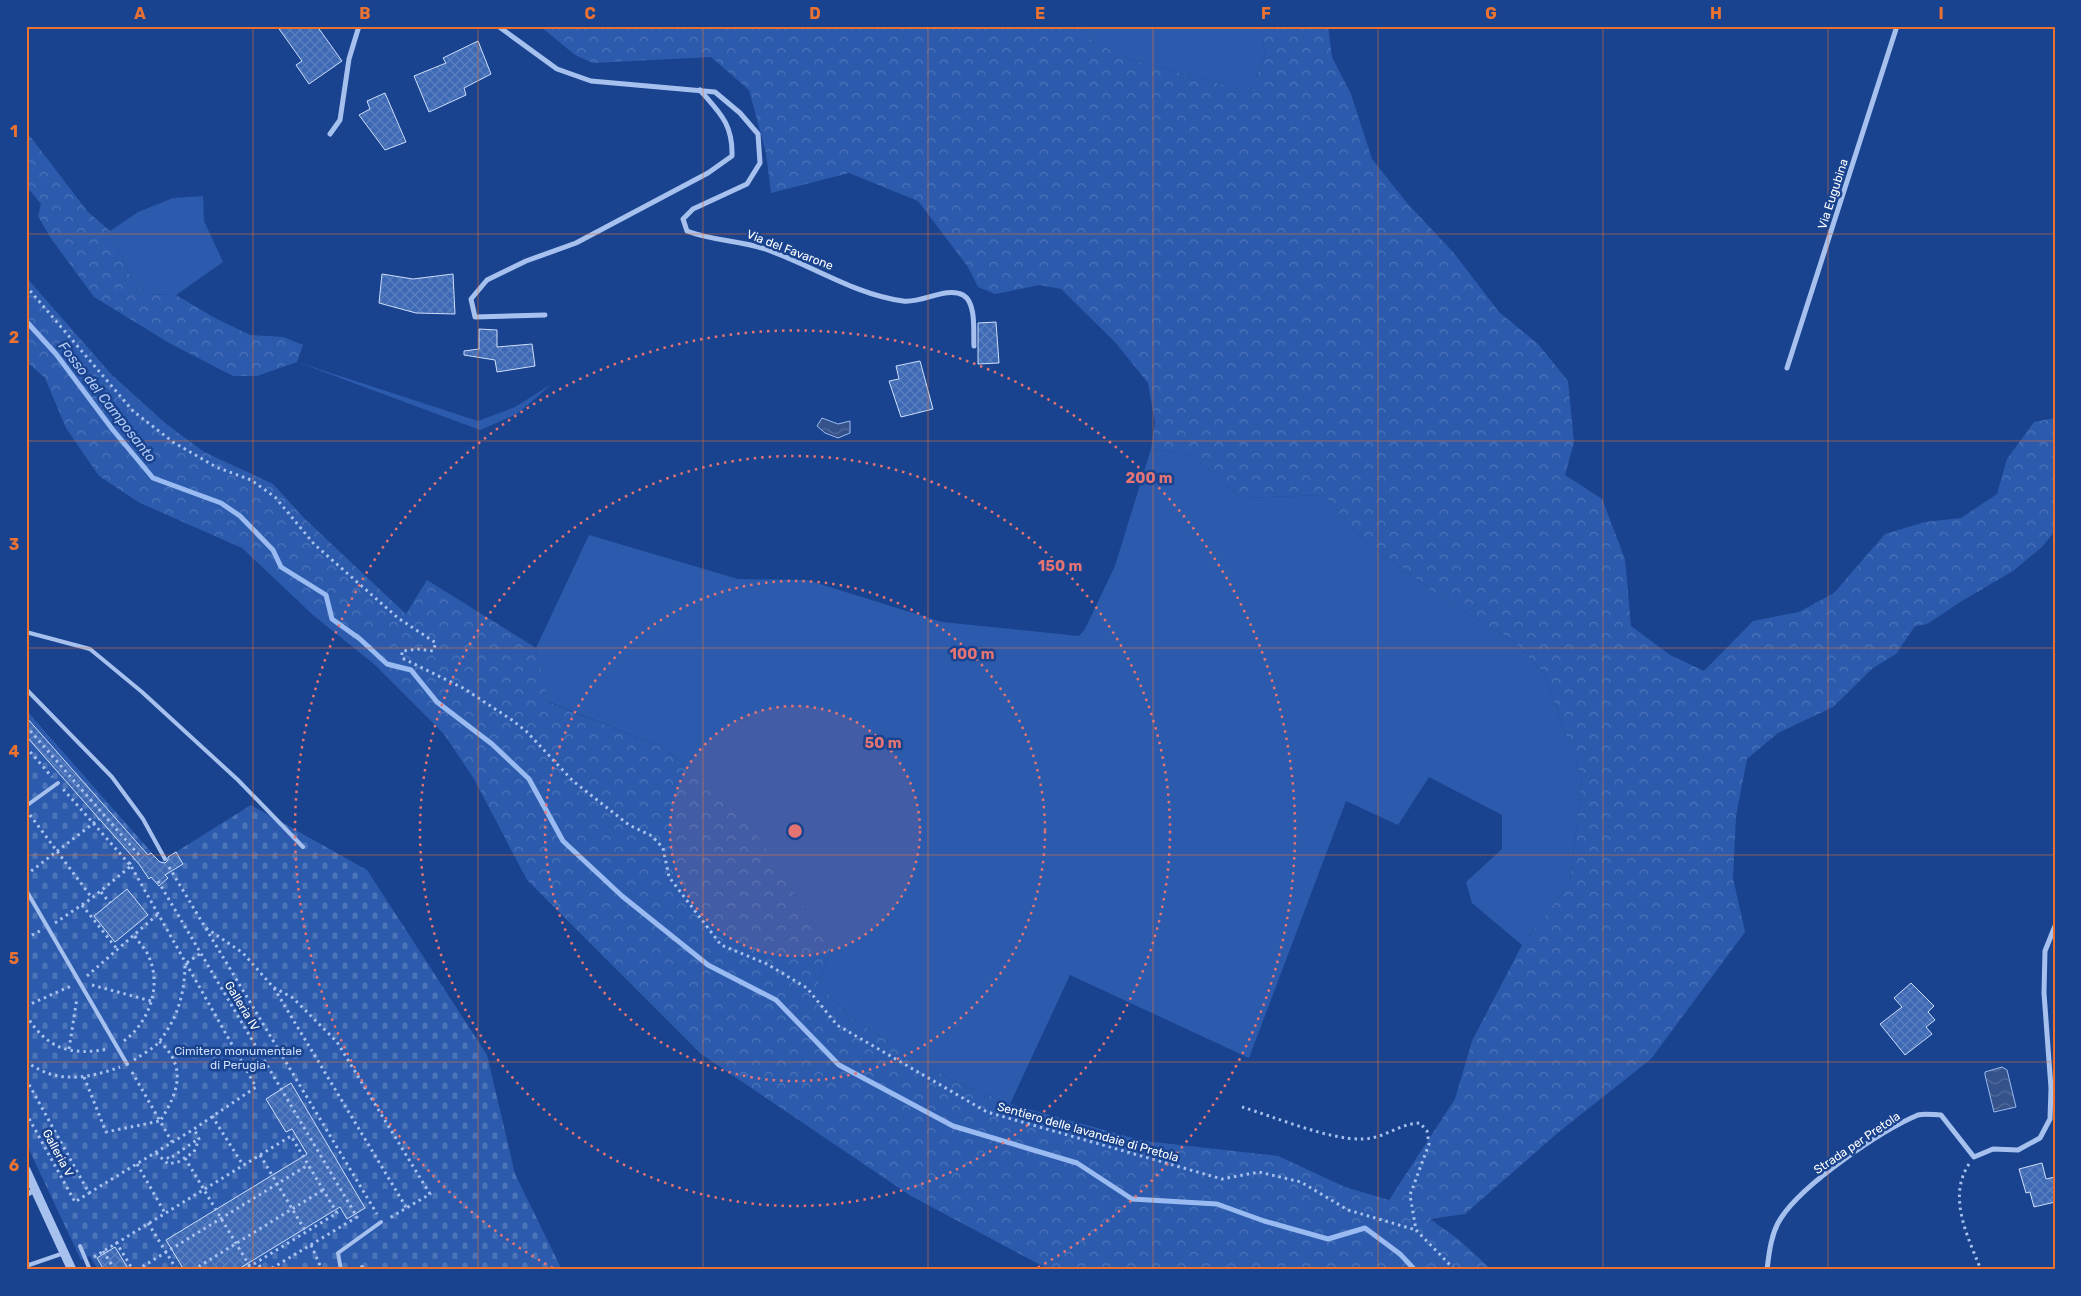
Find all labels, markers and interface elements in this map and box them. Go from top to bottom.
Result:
text: A [134,4,146,23]
text: B [359,4,371,23]
text: C [584,4,596,23]
text: D [809,4,821,23]
text: E [1035,4,1045,23]
text: F [1261,4,1271,23]
text: G [1485,4,1497,23]
text: H [1710,4,1722,23]
text: I [1938,4,1944,23]
text: 1 [10,122,18,141]
street label: Via Eugubina [1815,157,1851,231]
street label: Via del Favarone [745,227,835,273]
text: 2 [9,328,19,347]
water label: Fosso del Camposanto [55,338,159,466]
text: 200 m [1125,469,1173,487]
text: 3 [9,535,19,554]
text: 150 m [1038,557,1082,575]
text: 100 m [950,645,994,663]
text: 50 m [865,734,901,752]
text: 4 [9,742,20,761]
centre of rings [786,822,804,840]
text: 5 [9,949,19,968]
street label: Galleria IV [222,979,262,1034]
park label: Cimitero monumentale di Perugia [174,1044,302,1072]
street label: Sentiero delle lavandaie di Pretola [996,1099,1180,1165]
street label: Strada per Pretola [1811,1109,1903,1177]
street label: Galleria V [40,1127,76,1179]
text: 6 [9,1156,19,1175]

